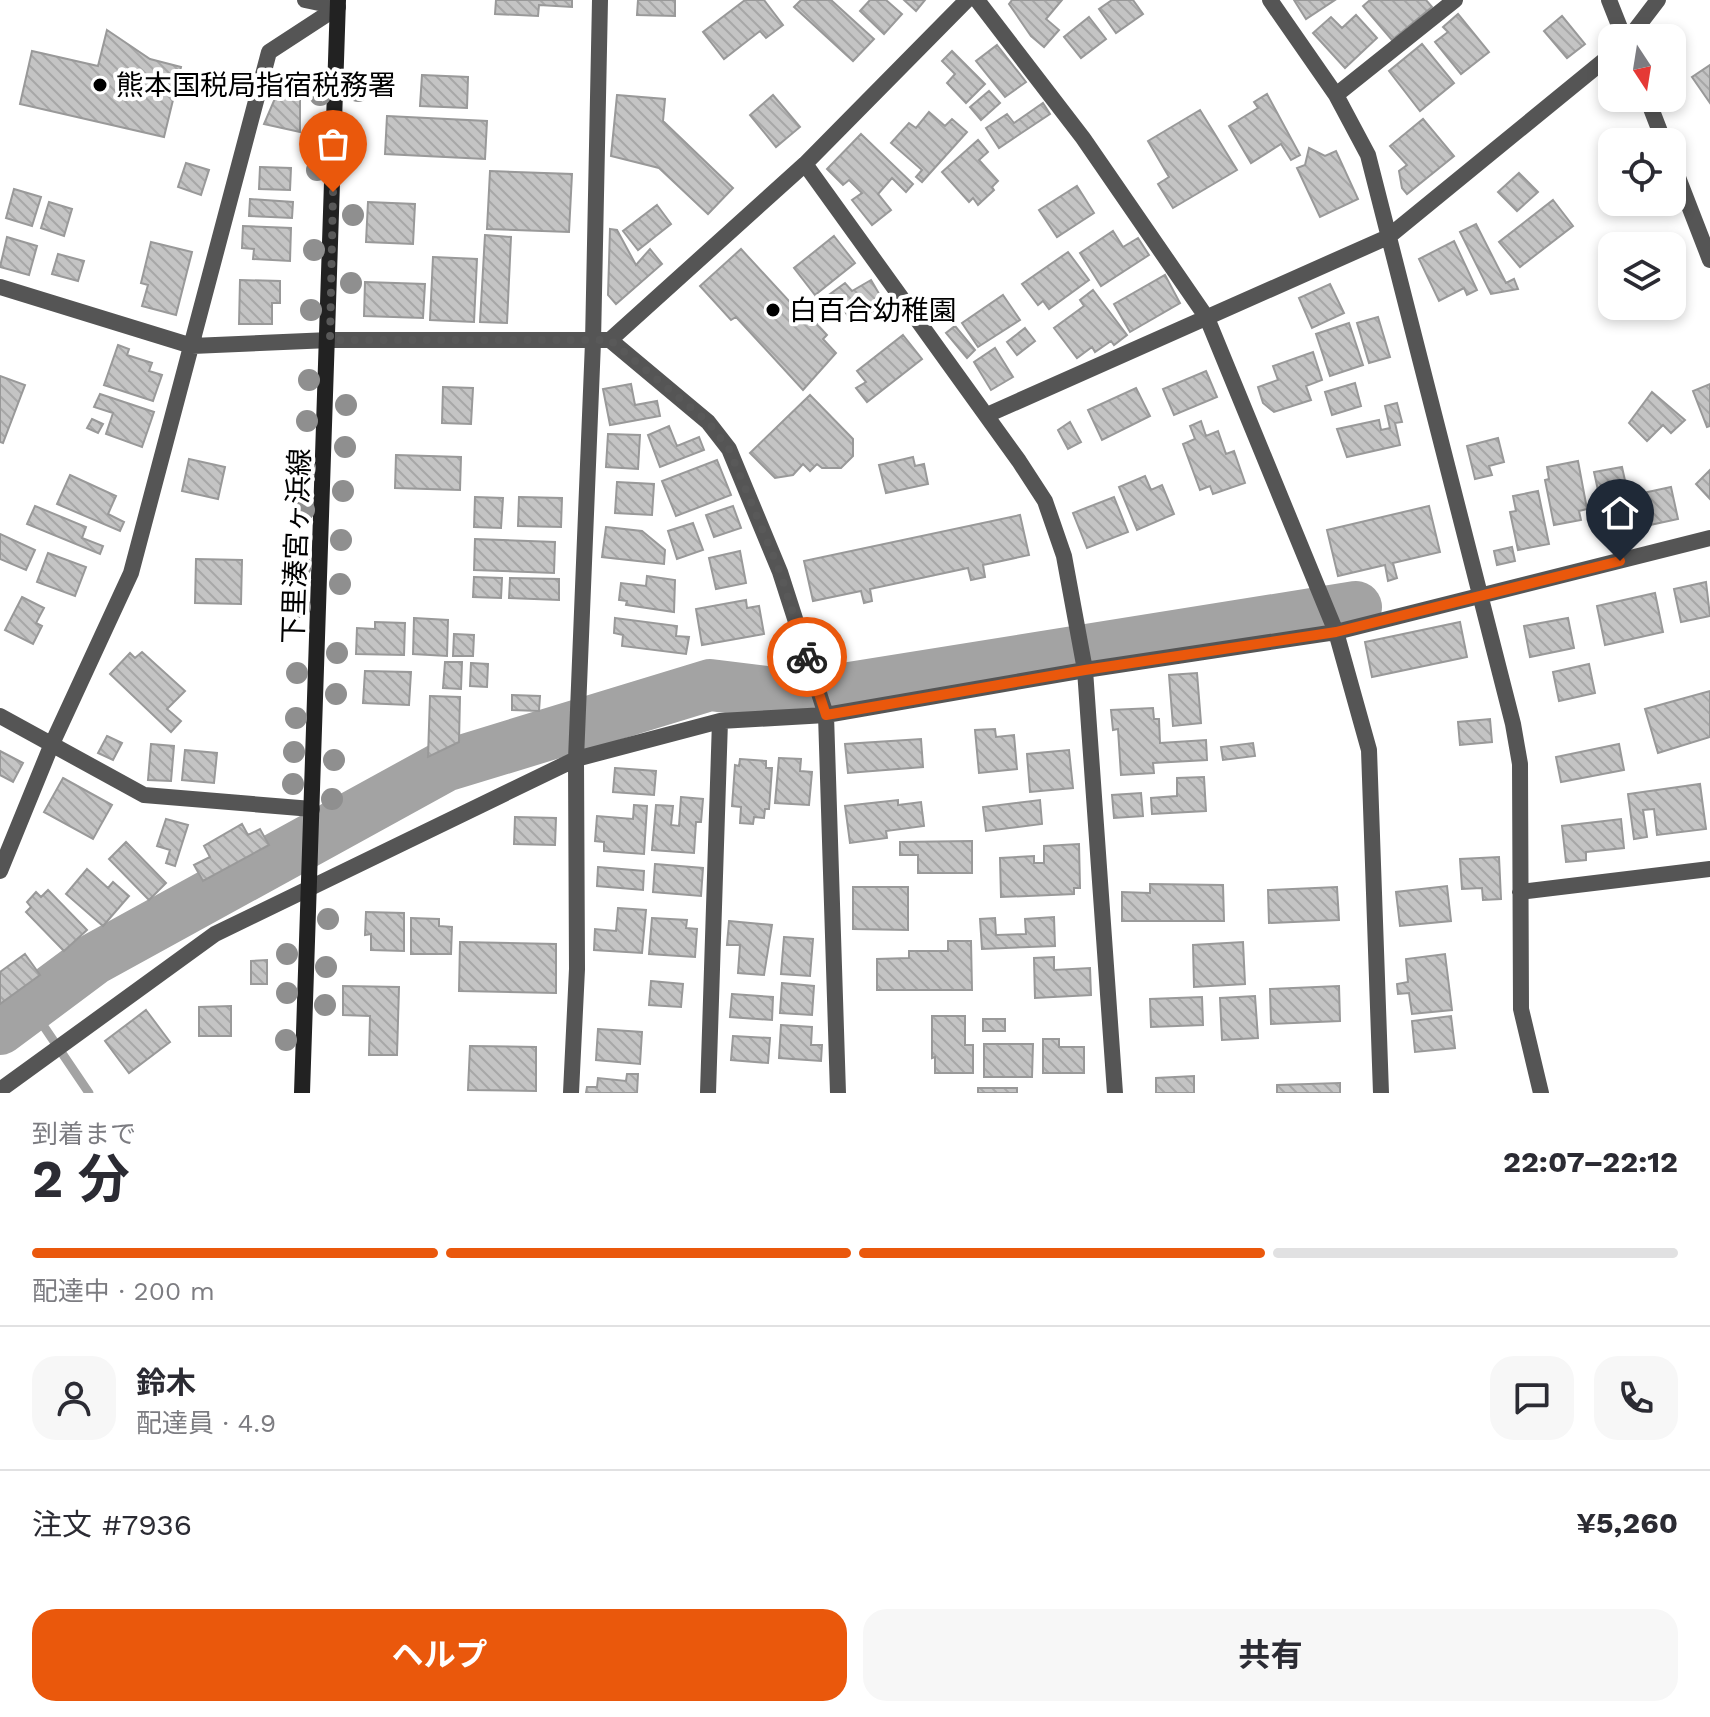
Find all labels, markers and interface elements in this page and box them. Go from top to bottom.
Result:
north arrow [1598,24,1686,112]
map controls [1598,24,1686,320]
place label: 熊本国税局指宿税務署 [116,69,396,102]
marker: 熊本国税局指宿税務署 [91,76,109,94]
pin [299,110,367,192]
icon: bag [311,122,355,166]
button: locate [1598,128,1686,216]
button: layers [1598,232,1686,320]
place label: 白百合幼稚園 [789,294,957,327]
marker: 白百合幼稚園 [764,301,782,319]
street label: 下里湊宮ヶ浜線 [277,447,316,645]
pin [1586,479,1654,561]
icon: home [1598,491,1642,535]
courier [767,617,847,697]
icon: bike [785,635,829,679]
text: 到着まで [32,1119,136,1149]
text: 22:07–22:12 [1503,1144,1678,1179]
text: 2 分 [32,1149,130,1210]
text: 配達中 · 200 m [32,1276,215,1306]
button: person [32,1356,116,1440]
button: chat [1490,1356,1574,1440]
button: phone [1594,1356,1678,1440]
text: 鈴木 [136,1365,196,1400]
text: 配達員 · 4.9 [136,1408,276,1438]
text: ¥5,260 [1576,1505,1678,1540]
text: 注文 #7936 [32,1507,192,1542]
button: ヘルプ [32,1609,847,1701]
button: 共有 [863,1609,1678,1701]

